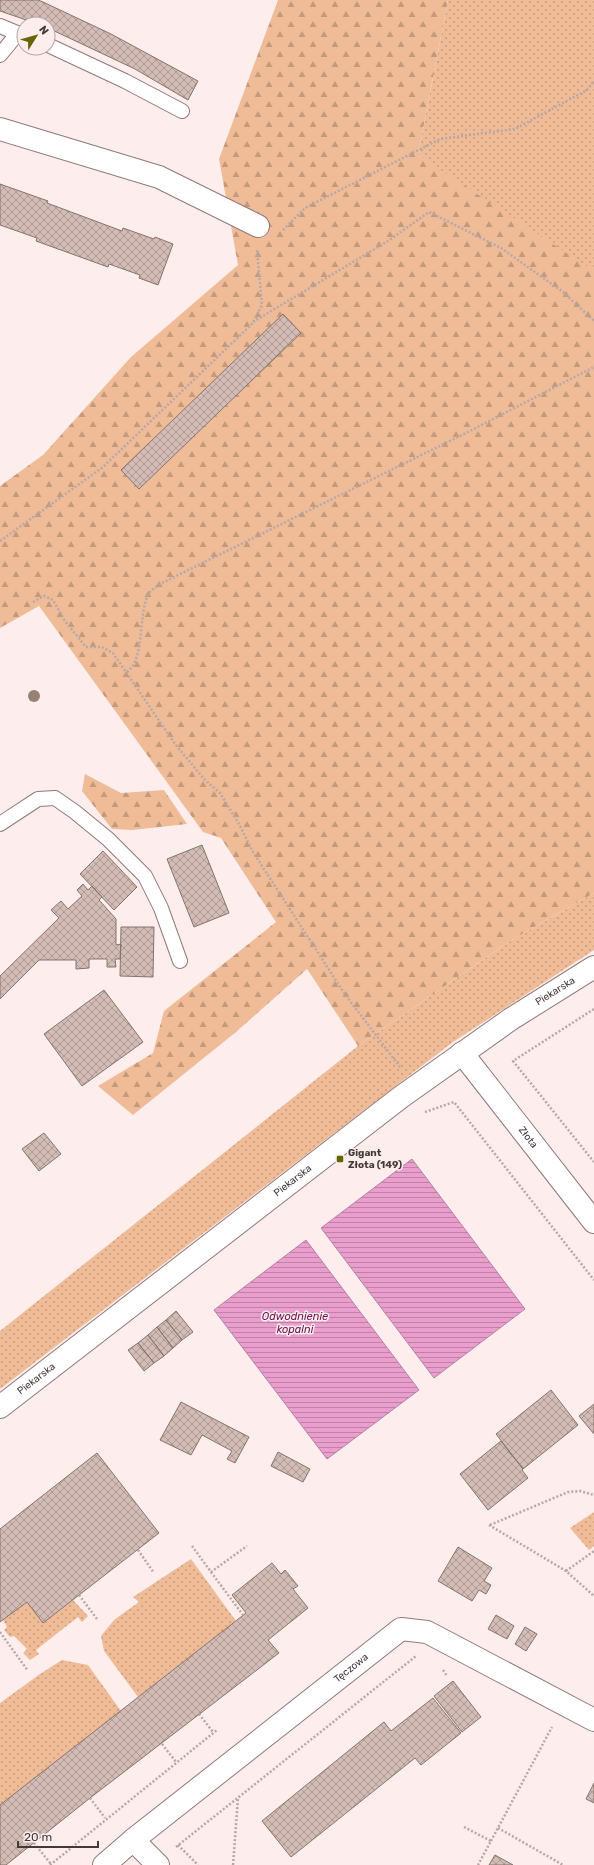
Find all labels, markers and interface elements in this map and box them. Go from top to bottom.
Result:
north arrow [16,16,56,56]
text: N [36,23,51,37]
street label: Piekarska [533,974,577,1008]
street label: Złota [516,1124,540,1150]
place label: Gigant Złota (149) [348,1147,402,1171]
marker: Gigant Złota (149) [335,1154,345,1164]
street label: Piekarska [271,1162,314,1199]
water label: Odwodnienie kopalni [262,1310,328,1336]
street label: Piekarska [15,1360,58,1397]
street label: Tęczowa [332,1651,371,1685]
scale bar [18,1823,98,1849]
text: 20 m [24,1830,52,1844]

